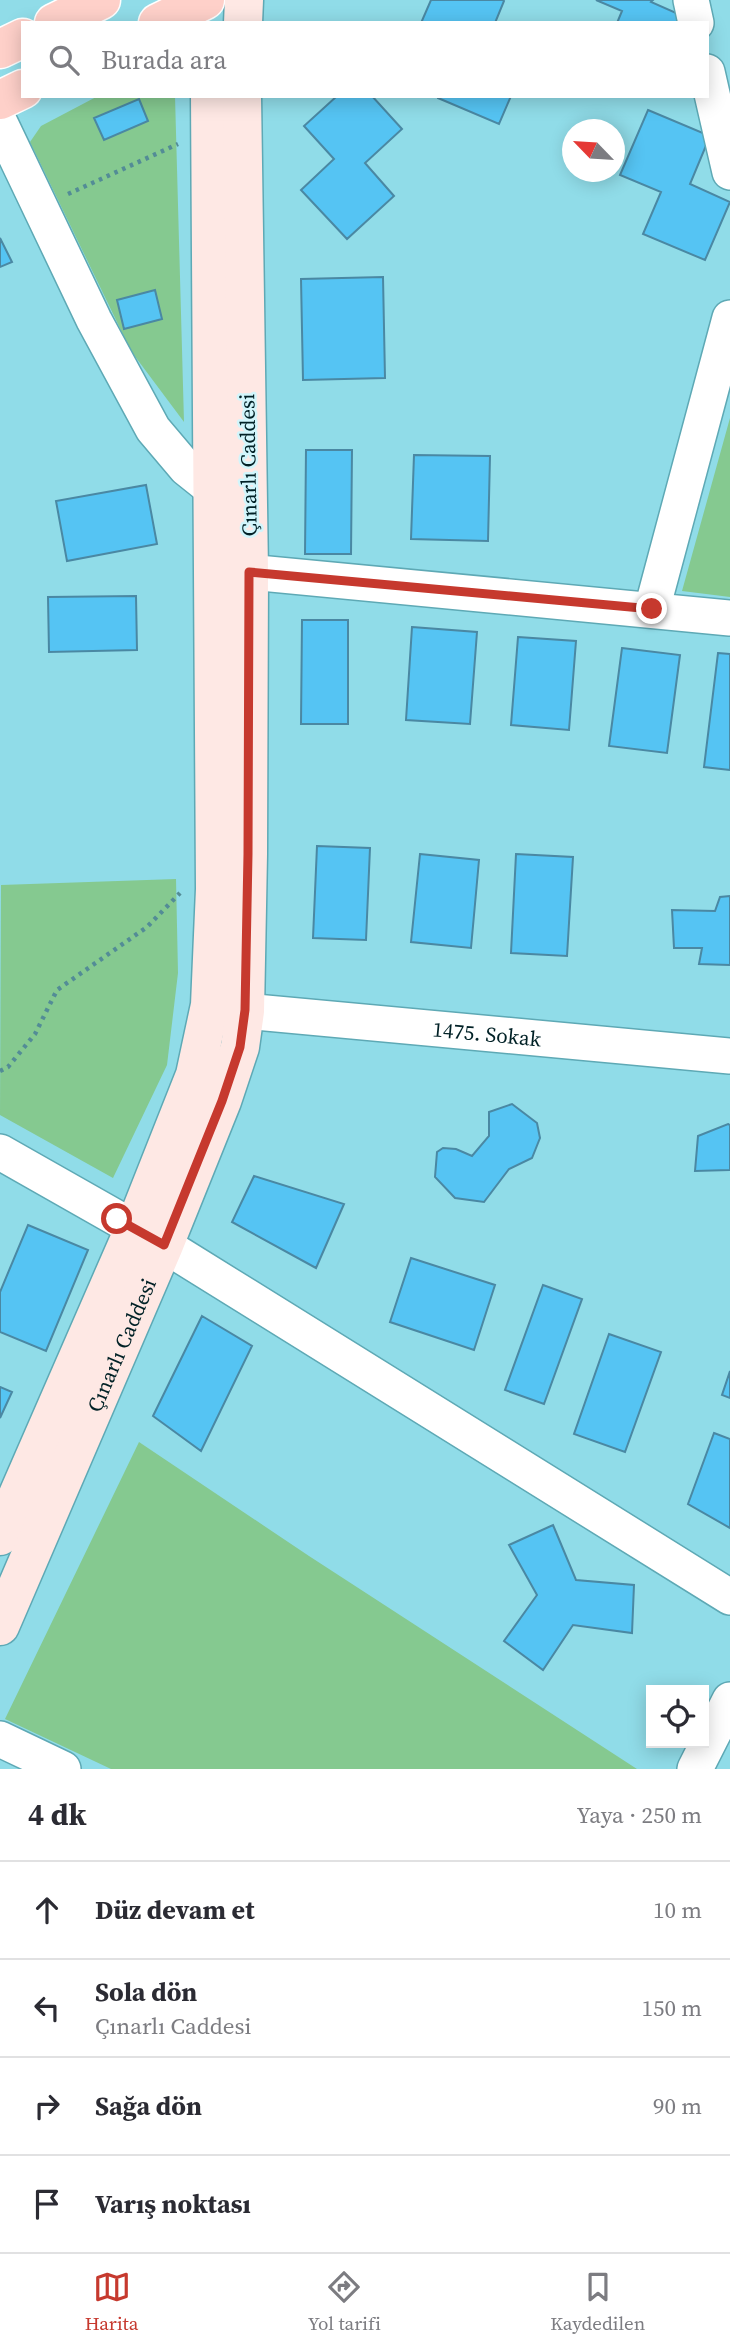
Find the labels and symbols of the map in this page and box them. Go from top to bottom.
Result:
north arrow [562,119,625,182]
street label: Çınarlı Caddesi [232,393,264,537]
route end [636,593,667,624]
street label: 1475. Sokak [431,1014,543,1053]
route start [101,1203,132,1234]
street label: Çınarlı Caddesi [79,1274,163,1416]

